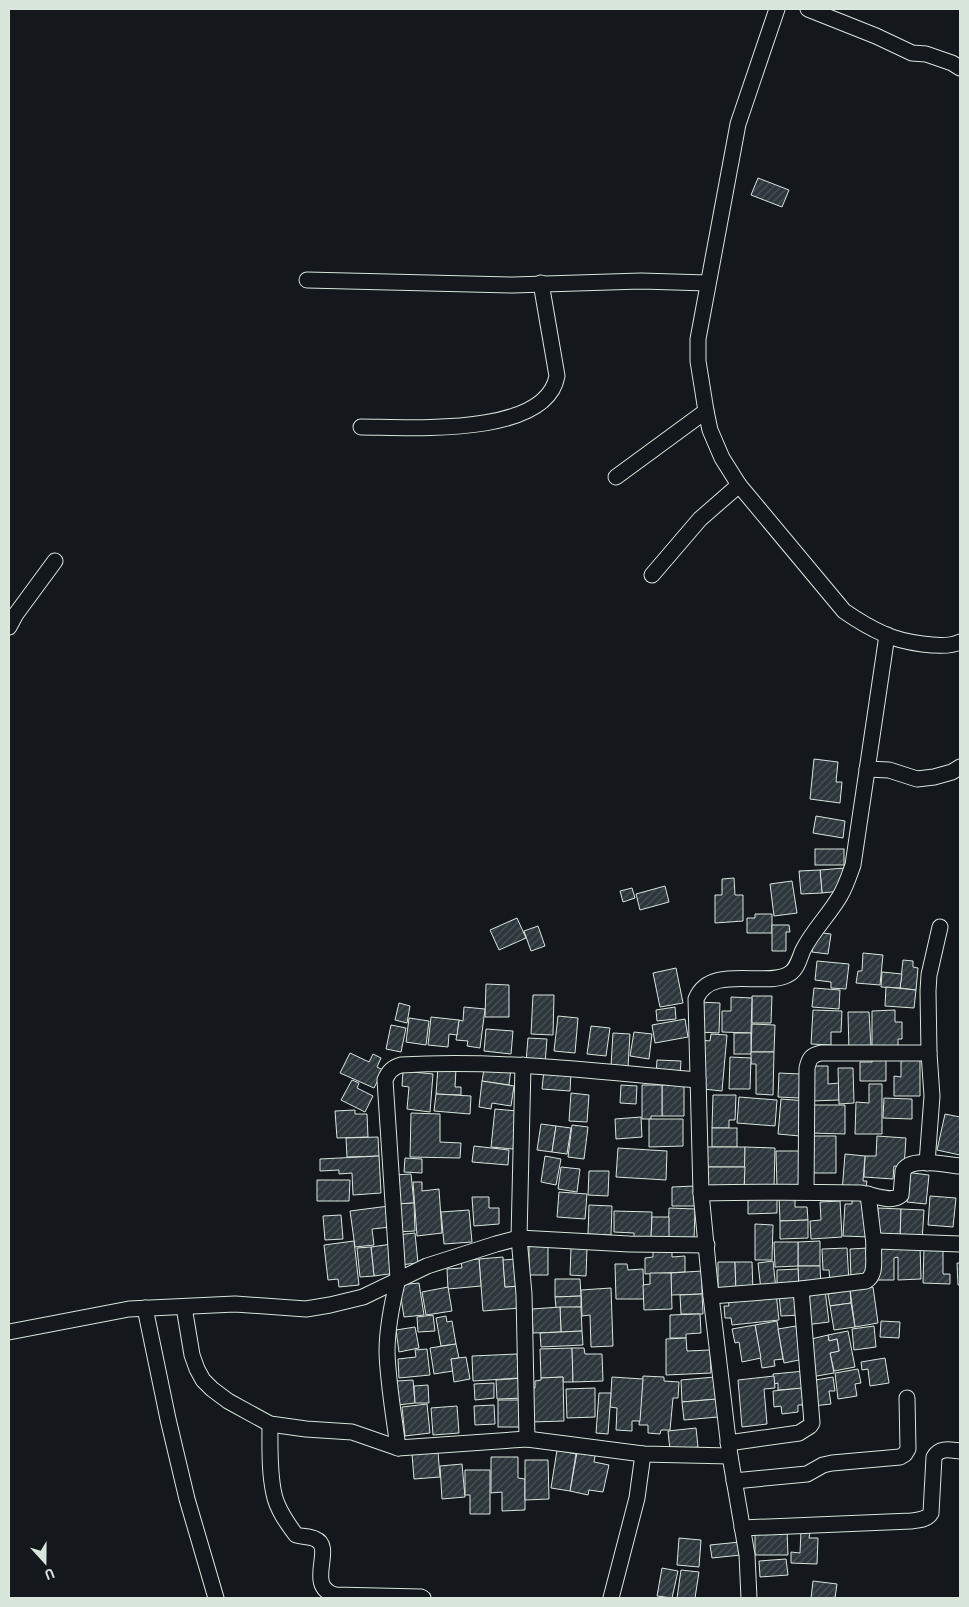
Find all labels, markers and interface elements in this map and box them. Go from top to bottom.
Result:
north arrow [20,1537,70,1587]
text: U [42,1564,57,1584]

